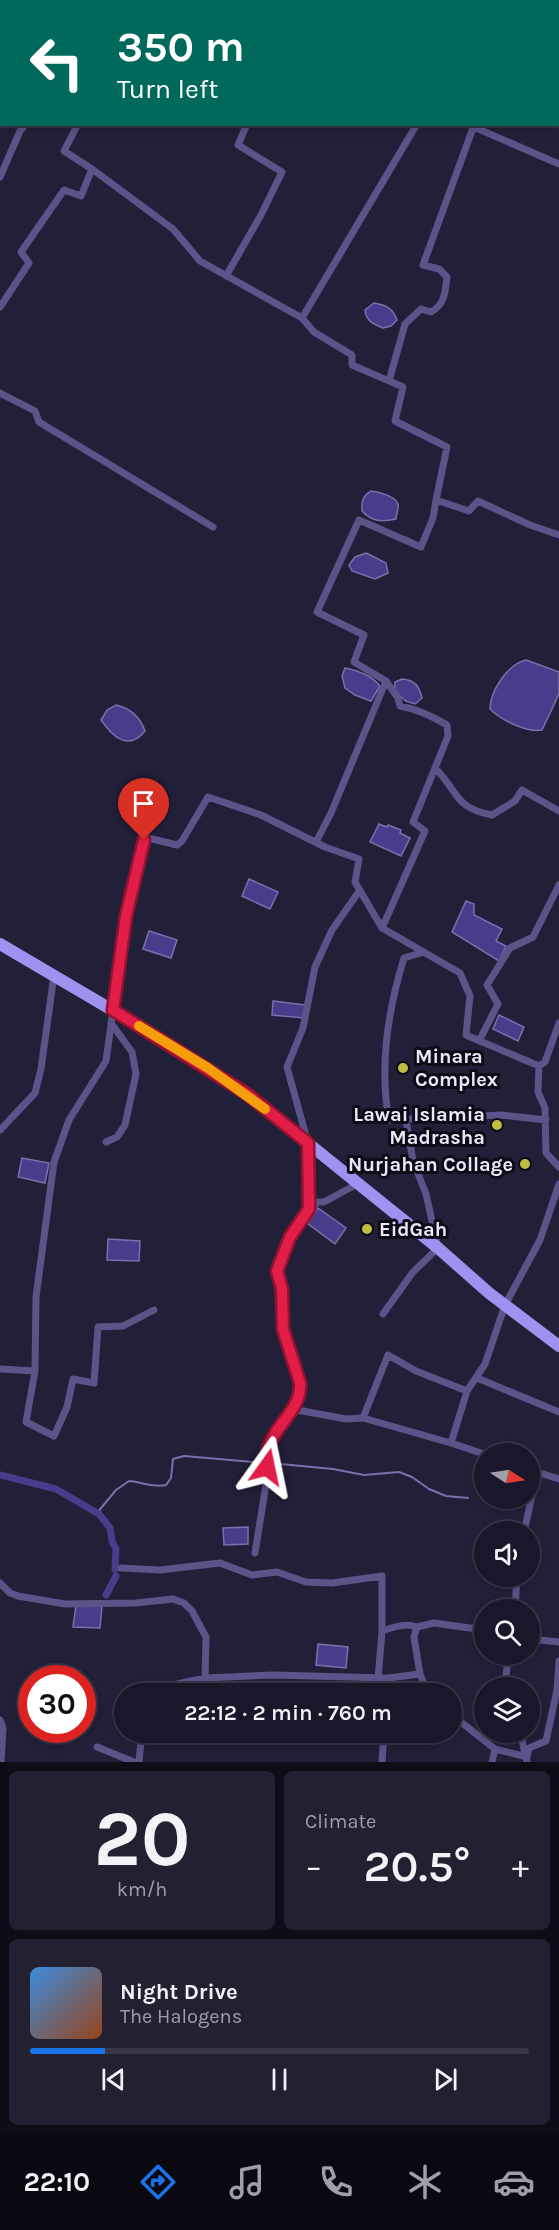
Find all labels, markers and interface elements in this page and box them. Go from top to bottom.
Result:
text: 350 m [117,22,245,72]
icon: left [18,24,96,102]
text: Turn left [117,73,218,105]
pin [118,778,169,840]
icon: arrive [127,787,160,820]
place label: Minara Complex [415,1045,498,1091]
marker: Minara Complex [396,1061,410,1075]
place label: Lawai Islamia Madrasha [353,1103,485,1149]
marker: Lawai Islamia Madrasha [490,1118,504,1132]
place label: Nurjahan Collage [348,1153,513,1176]
marker: Nurjahan Collage [518,1157,532,1171]
place label: EidGah [379,1218,447,1241]
marker: EidGah [360,1222,374,1236]
position arrow [235,1435,299,1499]
north arrow [474,1443,540,1509]
map controls [474,1443,540,1743]
button: sound [474,1521,540,1587]
button: search [474,1599,540,1665]
speed limit sign: 30 [18,1665,96,1743]
button: layers [474,1677,540,1743]
text: 22:12 · 2 min · 760 m [184,1700,392,1726]
text: 20 [94,1793,190,1885]
text: Climate [305,1810,376,1833]
text: 20.5° [364,1840,470,1892]
text: − [305,1847,322,1885]
text: + [512,1847,529,1885]
text: km/h [117,1878,167,1901]
text: Night Drive [120,1979,238,2005]
text: The Halogens [120,2005,242,2028]
icon: previous [97,2063,130,2096]
icon: pause [263,2063,296,2096]
icon: next [429,2063,462,2096]
icon: directions [137,2161,179,2203]
icon: music [226,2161,268,2203]
icon: phone [315,2161,357,2203]
icon: climate [404,2161,446,2203]
icon: car [493,2161,535,2203]
text: 22:10 [24,2166,90,2198]

